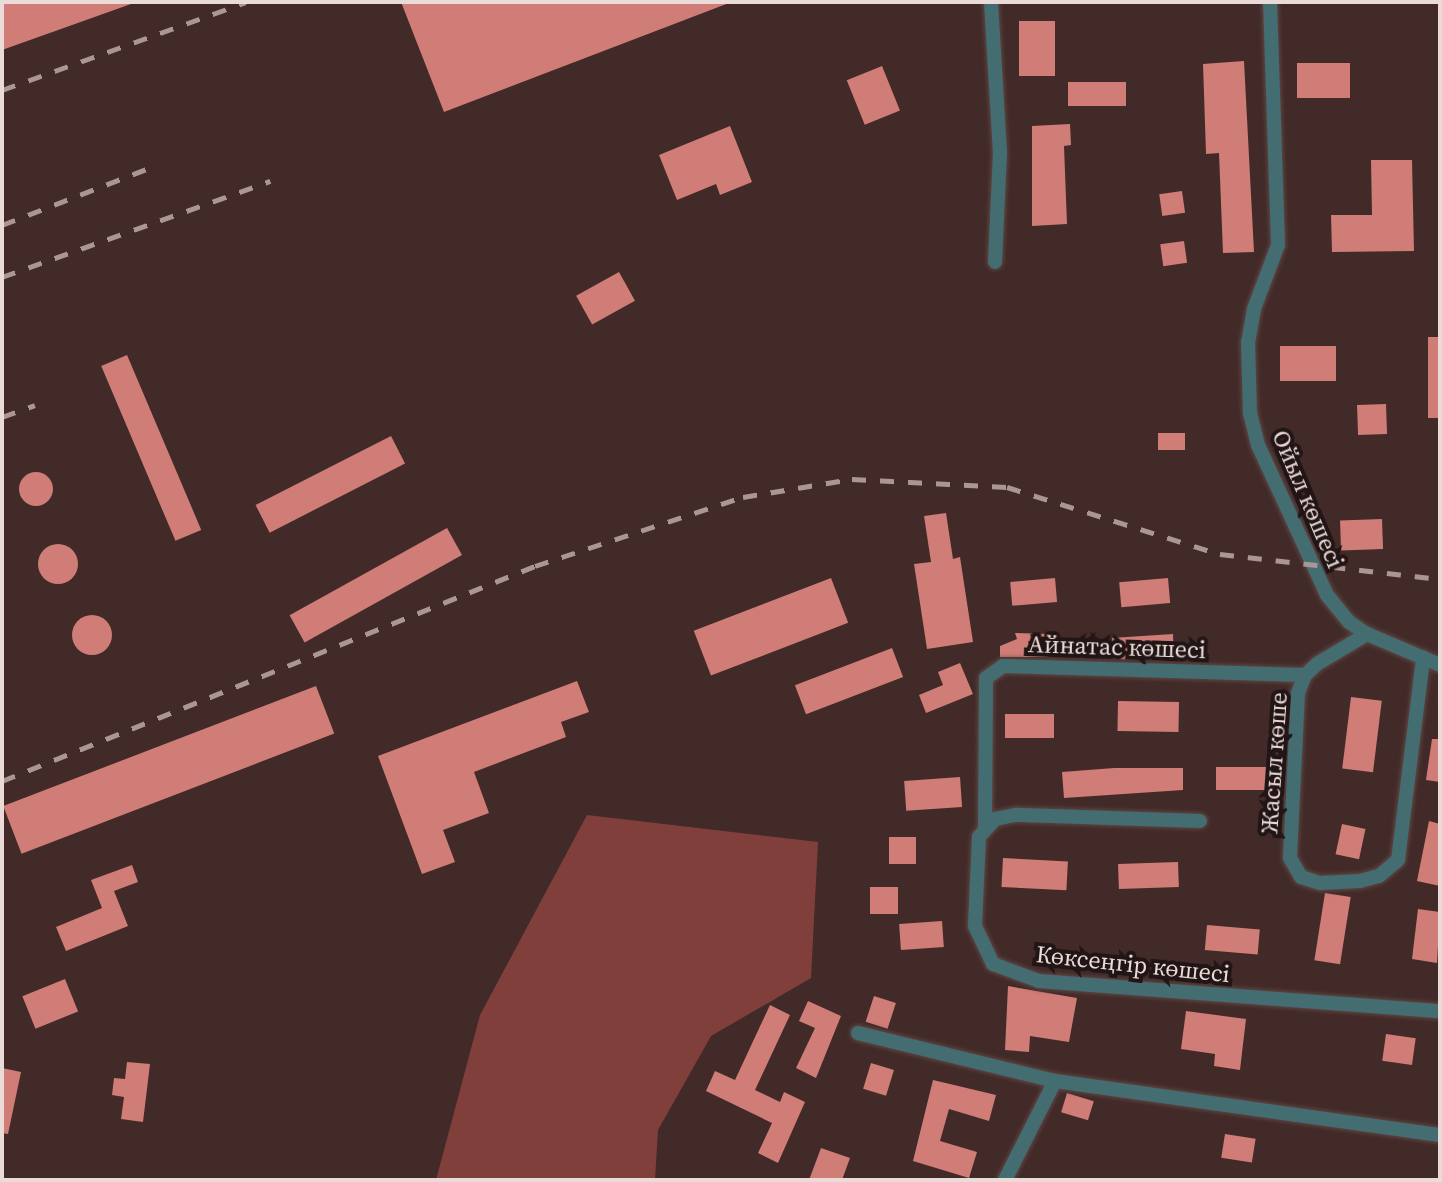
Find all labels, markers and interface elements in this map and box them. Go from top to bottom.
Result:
street label: Ойыл көшесі [1266,426,1350,572]
street label: Айнатас көшесі [1028,630,1206,664]
street label: Жасыл көше [1255,691,1293,835]
street label: Көксеңгір көшесі [1035,940,1231,988]

